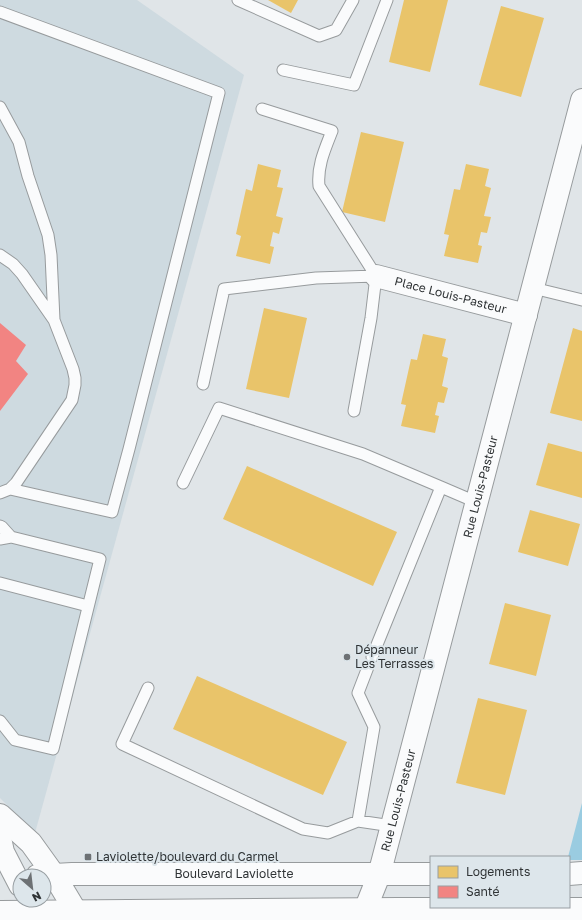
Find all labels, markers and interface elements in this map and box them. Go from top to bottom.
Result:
street label: Place Louis-Pasteur [393,273,509,317]
street label: Rue Louis-Pasteur [460,434,501,539]
place label: Dépanneur Les Terrasses [355,642,433,671]
marker: Dépanneur Les Terrasses [342,652,352,662]
street label: Rue Louis-Pasteur [378,747,419,853]
place label: Laviolette/boulevard du Carmel [96,849,279,864]
marker: Laviolette/boulevard du Carmel [83,852,93,862]
legend [430,856,570,908]
text: Logements [466,864,530,879]
street label: Boulevard Laviolette [174,866,293,881]
north arrow [12,868,52,908]
text: Santé [466,884,500,899]
text: N [30,890,44,905]

